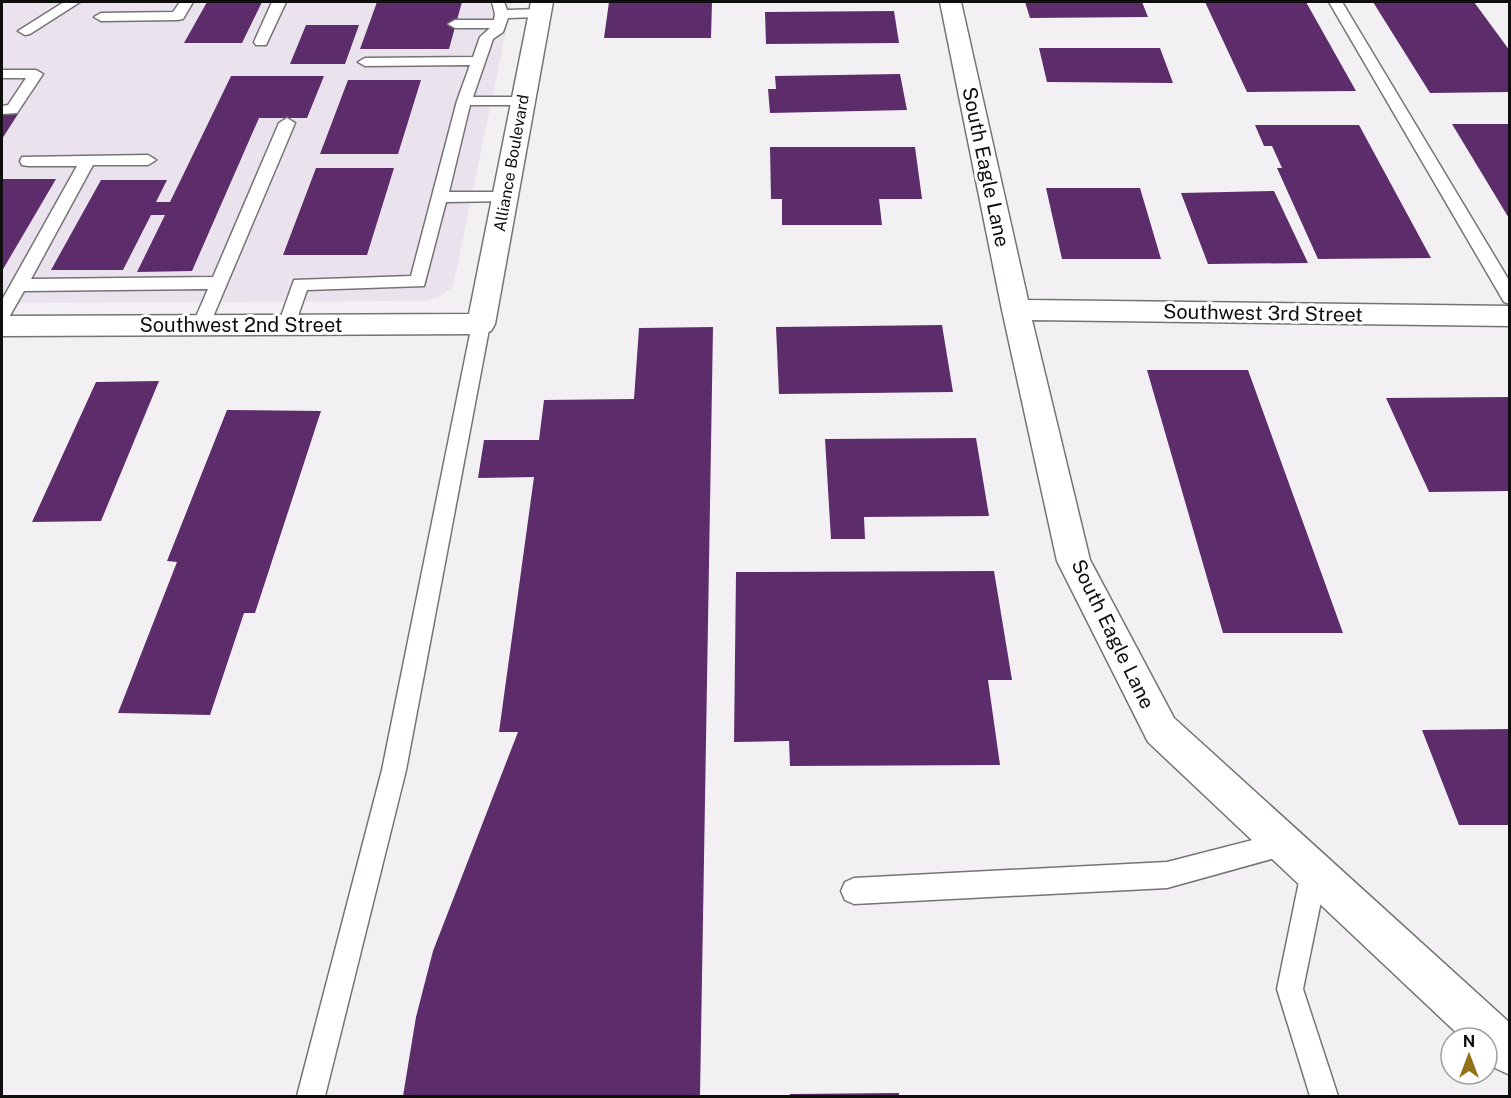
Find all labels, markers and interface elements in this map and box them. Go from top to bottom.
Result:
street label: South Eagle Lane [957,85,1015,249]
street label: Alliance Boulevard [490,93,533,233]
street label: Southwest 3rd Street [1163,299,1363,327]
street label: Southwest 2nd Street [139,313,343,337]
street label: South Eagle Lane [1066,555,1160,713]
north arrow [1439,1026,1499,1086]
text: N [1463,1032,1475,1051]

